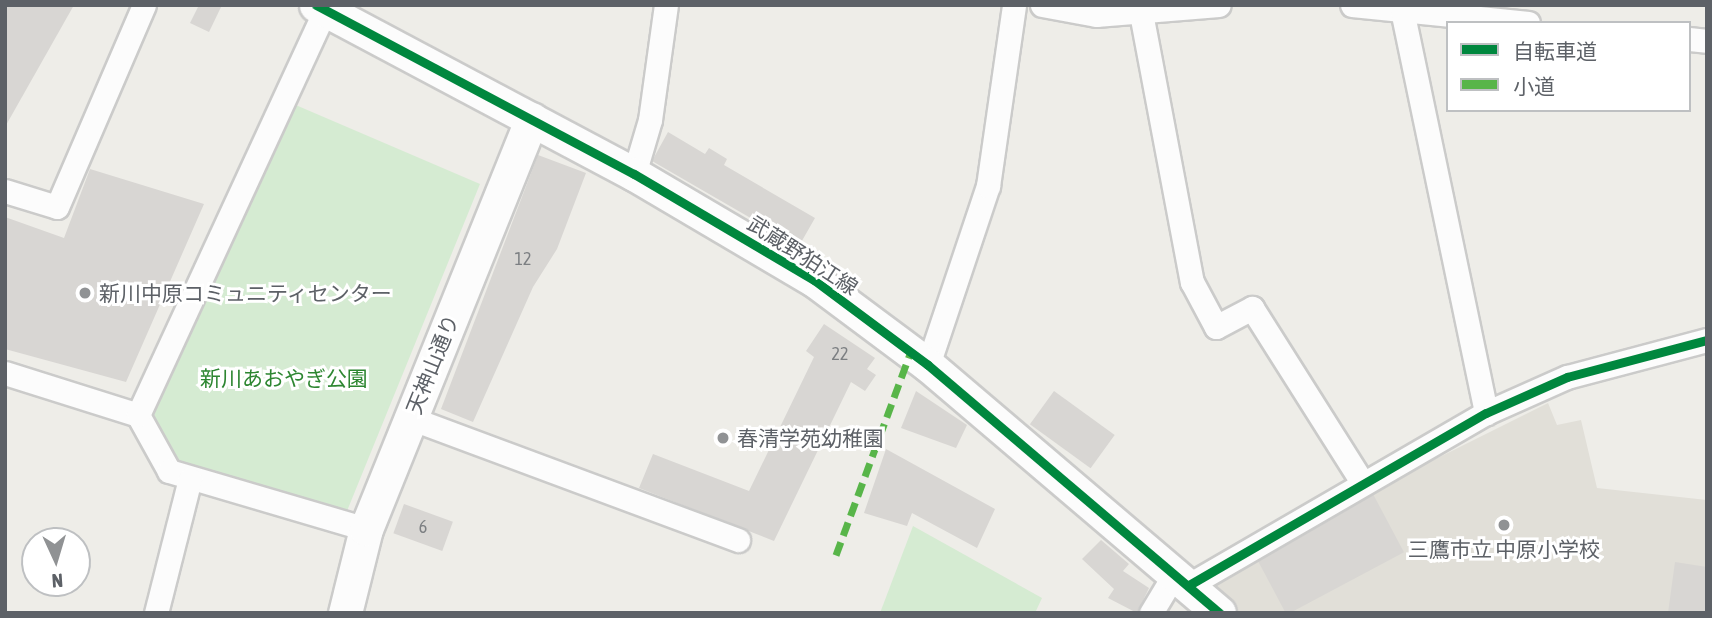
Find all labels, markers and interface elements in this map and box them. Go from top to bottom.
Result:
legend [1446,21,1691,112]
text: 自転車道 [1513,39,1597,63]
text: 小道 [1513,74,1555,98]
street label: 武蔵野狛江線 [743,210,863,300]
house number: 12 [515,248,531,270]
place label: 新川中原コミュニティセンター [99,280,393,306]
marker: 新川中原コミュニティセンター [77,285,93,301]
street label: 天神山通り [401,311,463,417]
house number: 22 [832,343,848,365]
park label: 新川あおやぎ公園 [200,365,368,391]
place label: 春清学苑幼稚園 [737,425,884,451]
marker: 春清学苑幼稚園 [715,430,731,446]
house number: 6 [419,516,427,538]
marker: 三鷹市立 中原小学校 [1496,517,1512,533]
north arrow [21,527,91,597]
place label: 三鷹市立 中原小学校 [1408,536,1600,562]
text: N [51,570,64,592]

